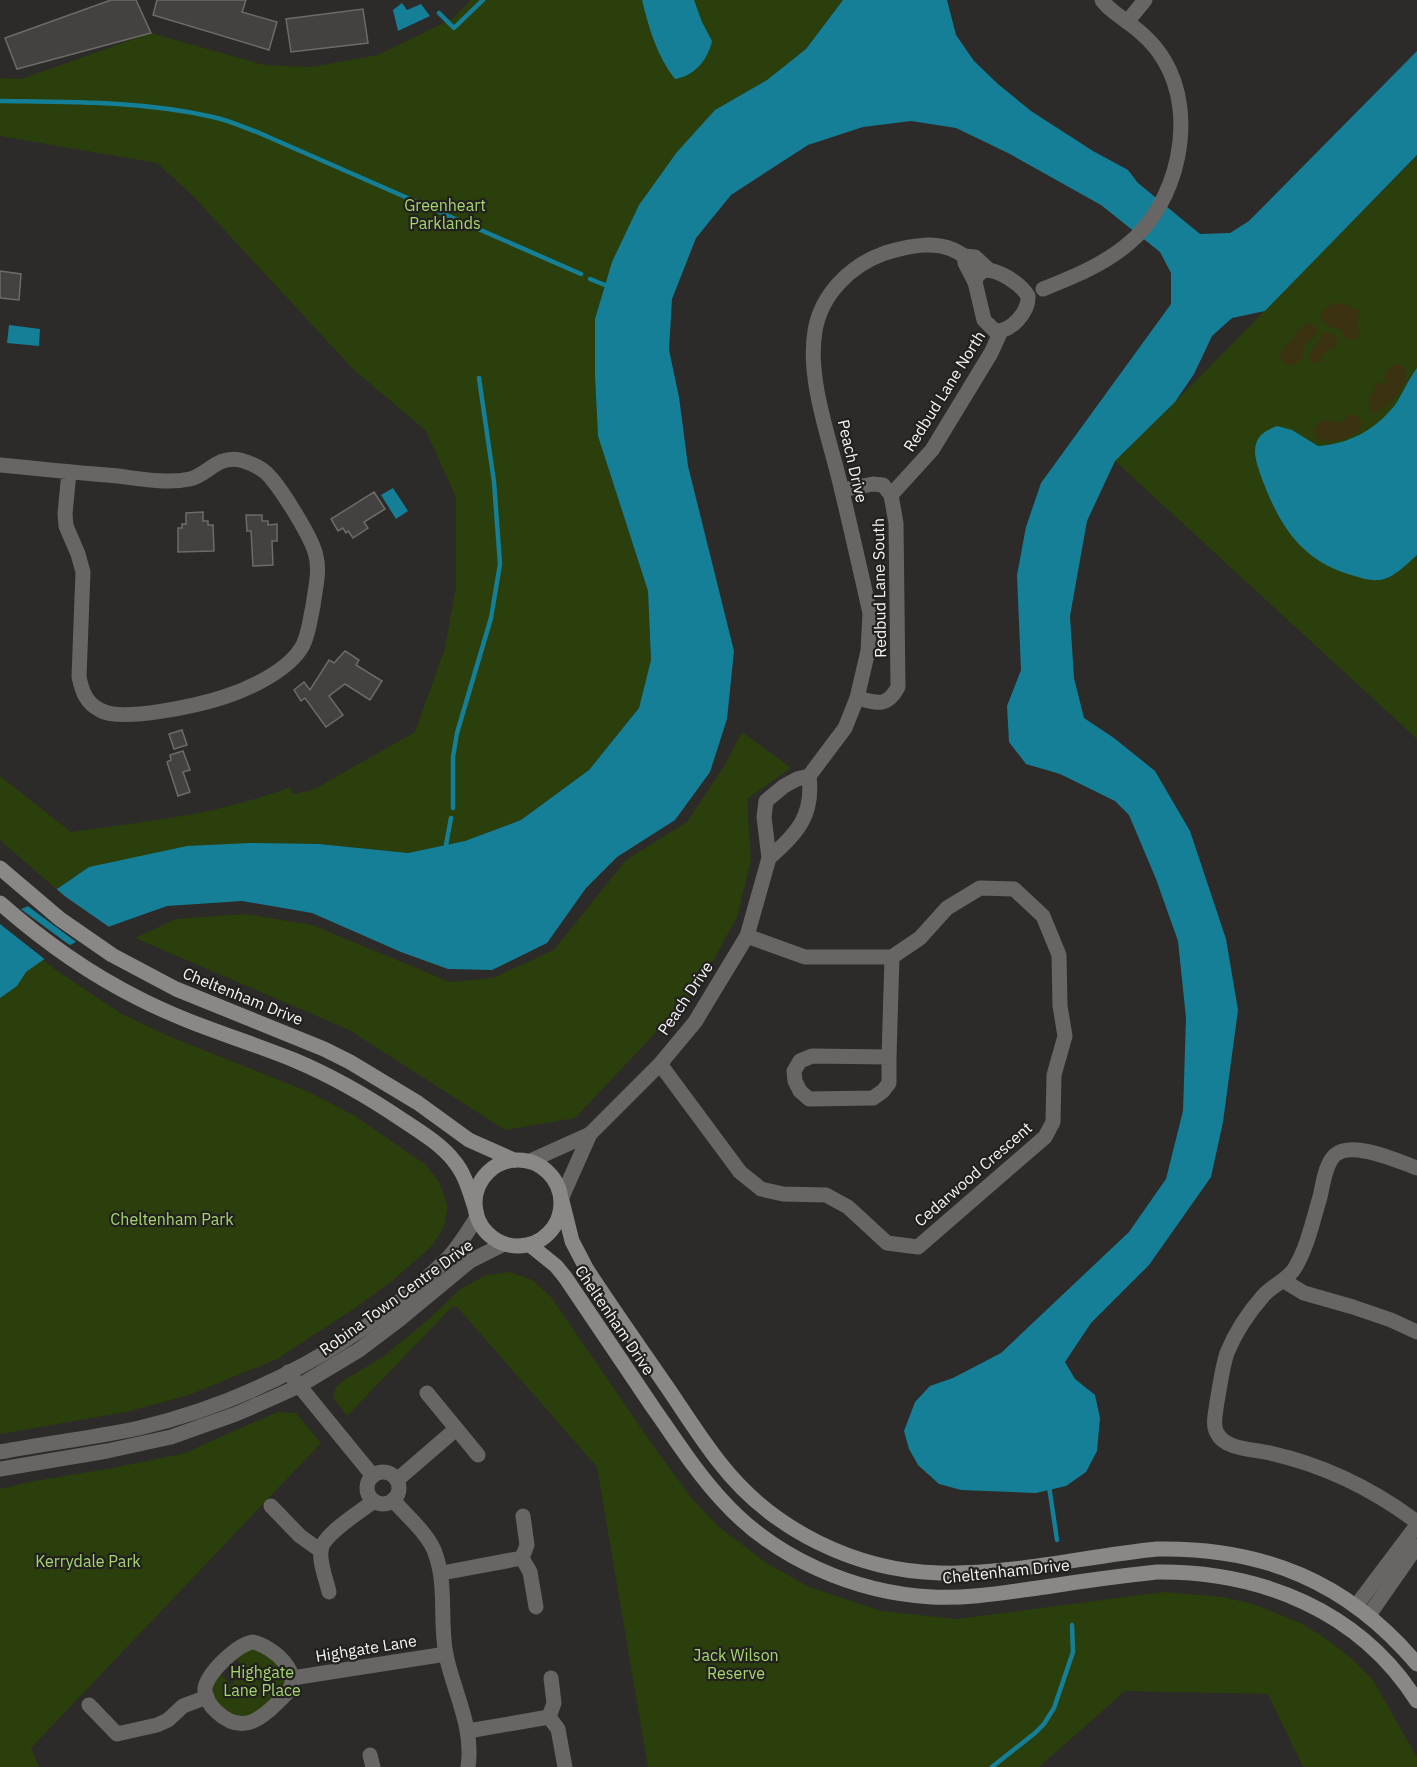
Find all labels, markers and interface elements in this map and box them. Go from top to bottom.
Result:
park label: Greenheart Parklands [404,195,486,233]
street label: Redbud Lane North [899,327,989,455]
street label: Peach Drive [834,417,872,505]
street label: Redbud Lane South [868,518,890,658]
street label: Peach Drive [653,957,717,1039]
street label: Cheltenham Drive [180,963,306,1029]
street label: Cedarwood Crescent [910,1117,1036,1231]
park label: Cheltenham Park [110,1209,234,1229]
street label: Robina Town Centre Drive [315,1235,477,1359]
street label: Cheltenham Drive [571,1261,659,1379]
park label: Kerrydale Park [35,1551,141,1571]
street label: Cheltenham Drive [941,1554,1071,1588]
street label: Highgate Lane [314,1630,418,1666]
park label: Jack Wilson Reserve [693,1645,779,1683]
park label: Highgate Lane Place [223,1662,301,1700]

